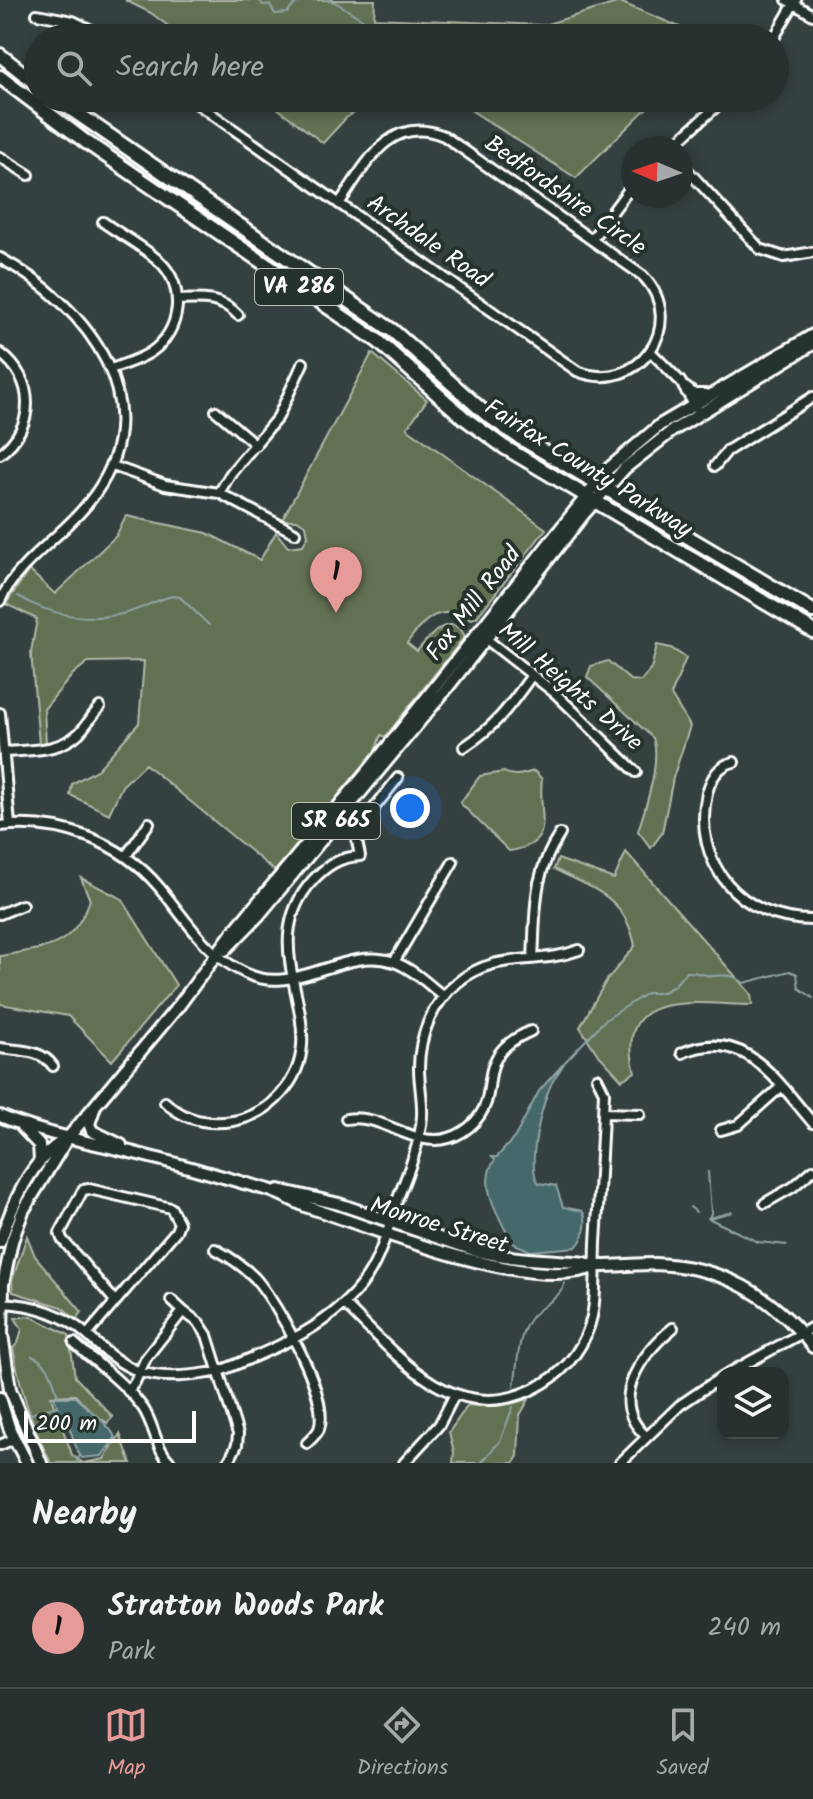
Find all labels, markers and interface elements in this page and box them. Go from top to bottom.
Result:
search box [24,24,789,112]
text: Search here [116,44,264,92]
icon: search [52,46,96,90]
street label: Bedfordshire Circle [476,125,654,267]
north arrow [621,136,693,208]
street label: Archdale Road [358,185,499,300]
road number: VA 286 [255,269,343,305]
street label: Fairfax County Parkway [476,389,701,549]
street label: Fox Mill Road [416,537,532,670]
pin: 1 [310,547,362,613]
street label: Mill Heights Drive [488,613,652,762]
your location [390,788,430,828]
road number: SR 665 [292,803,380,839]
street label: Monroe Street [365,1186,514,1266]
map controls [717,1367,789,1439]
button: layers [717,1367,789,1439]
scale bar [24,1407,196,1443]
text: 200 m [36,1407,97,1442]
text: Nearby [32,1488,137,1542]
text: Stratton Woods Park [108,1583,383,1631]
text: 1 [54,1607,62,1649]
text: 240 m [707,1607,781,1649]
text: Park [108,1631,155,1673]
tab: Map [104,1703,148,1786]
tab: Directions [357,1703,448,1786]
tab: Saved [657,1703,709,1786]

